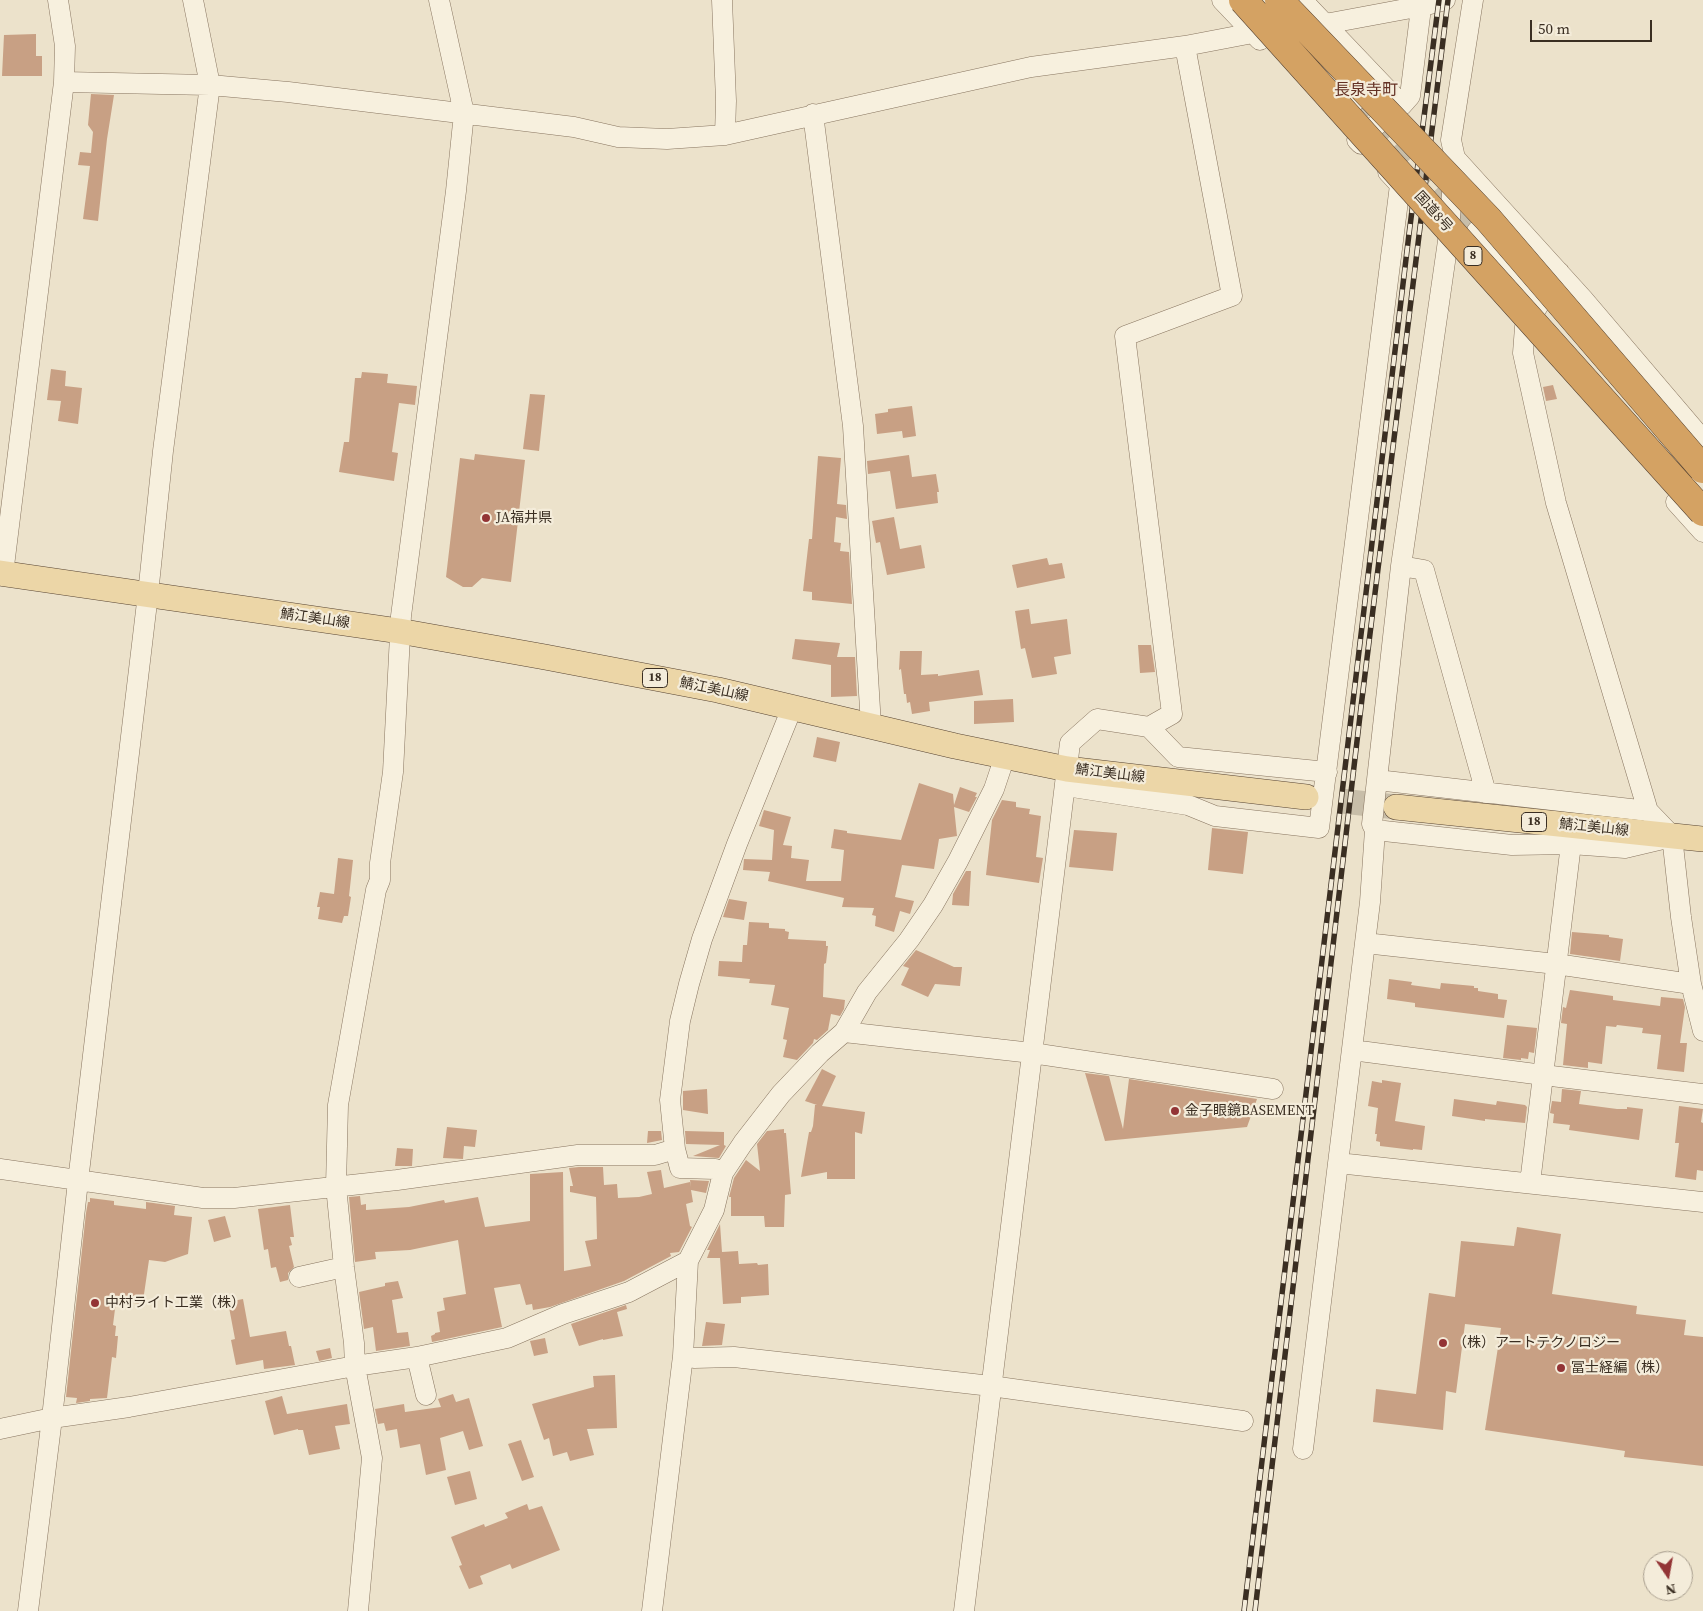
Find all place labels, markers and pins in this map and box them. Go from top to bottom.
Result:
place label: JA福井県 [496,510,552,526]
marker: JA福井県 [480,512,492,524]
place label: 金子眼鏡BASEMENT [1185,1103,1314,1119]
marker: 金子眼鏡BASEMENT [1169,1105,1181,1117]
place label: 中村ライト工業（株） [105,1295,245,1311]
marker: 中村ライト工業（株） [89,1297,101,1309]
place label: （株）アートテクノロジー [1453,1335,1620,1351]
marker: （株）アートテクノロジー [1437,1337,1449,1349]
place label: 冨士経編（株） [1571,1360,1669,1376]
marker: 冨士経編（株） [1555,1362,1567,1374]

